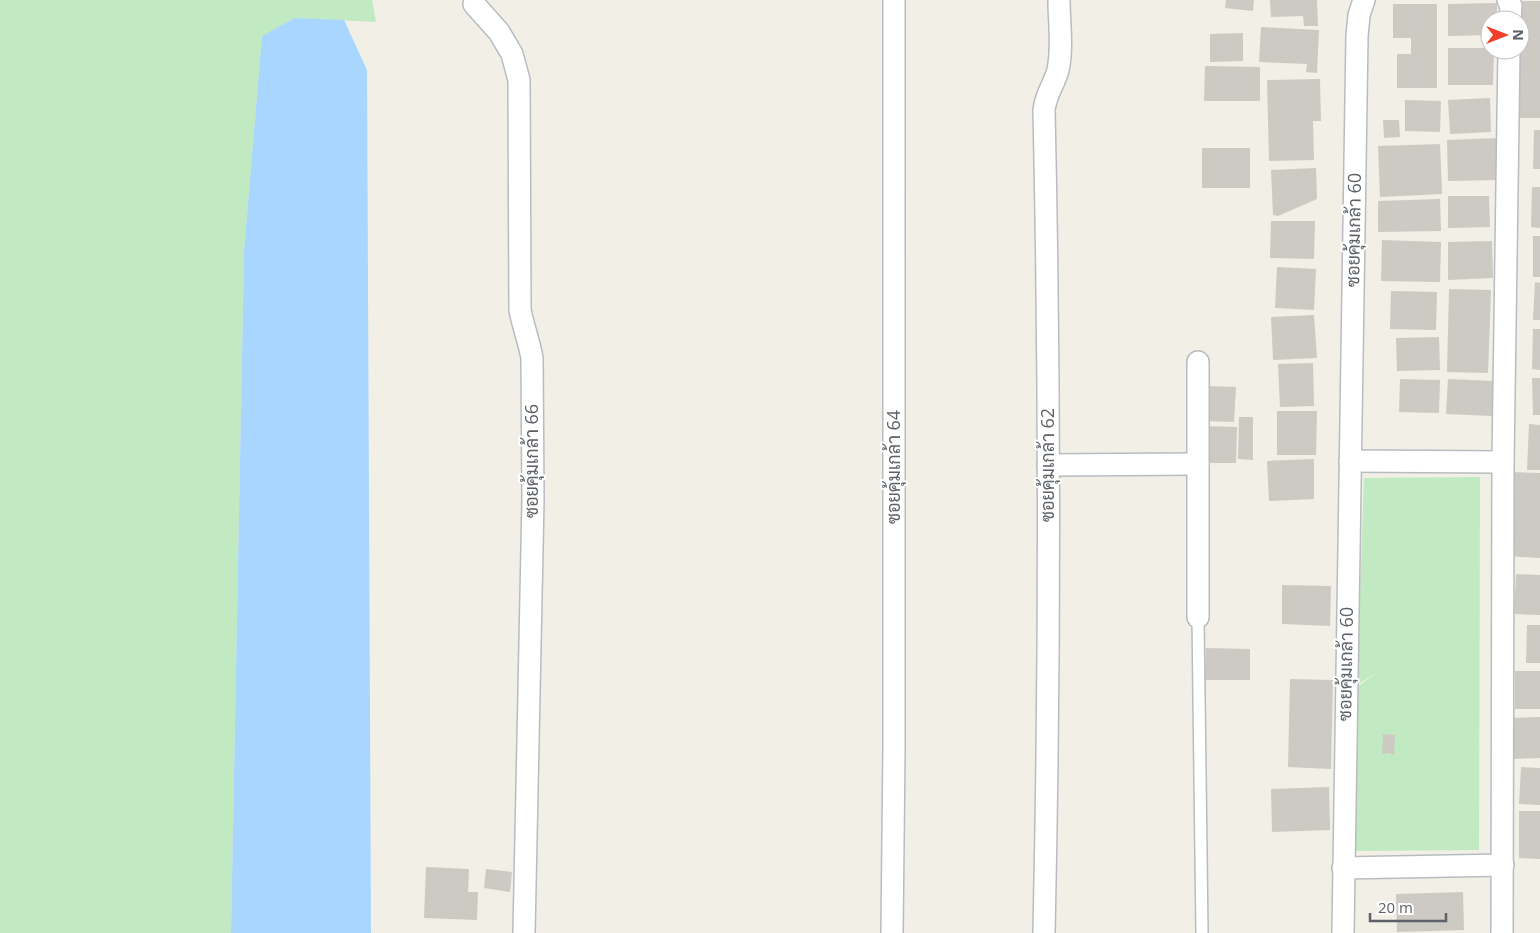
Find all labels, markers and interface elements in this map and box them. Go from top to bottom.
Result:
north arrow [1480,10,1530,60]
text: N [1509,29,1528,41]
street label: ซอยคุ้มเกล้า 60 [1340,173,1367,287]
street label: ซอยคุ้มเกล้า 66 [519,404,544,518]
street label: ซอยคุ้มเกล้า 62 [1035,408,1060,522]
street label: ซอยคุ้มเกล้า 64 [881,410,906,524]
street label: ซอยคุ้มเกล้า 60 [1332,607,1359,721]
scale bar [1370,890,1446,922]
text: 20 m [1378,897,1413,917]

